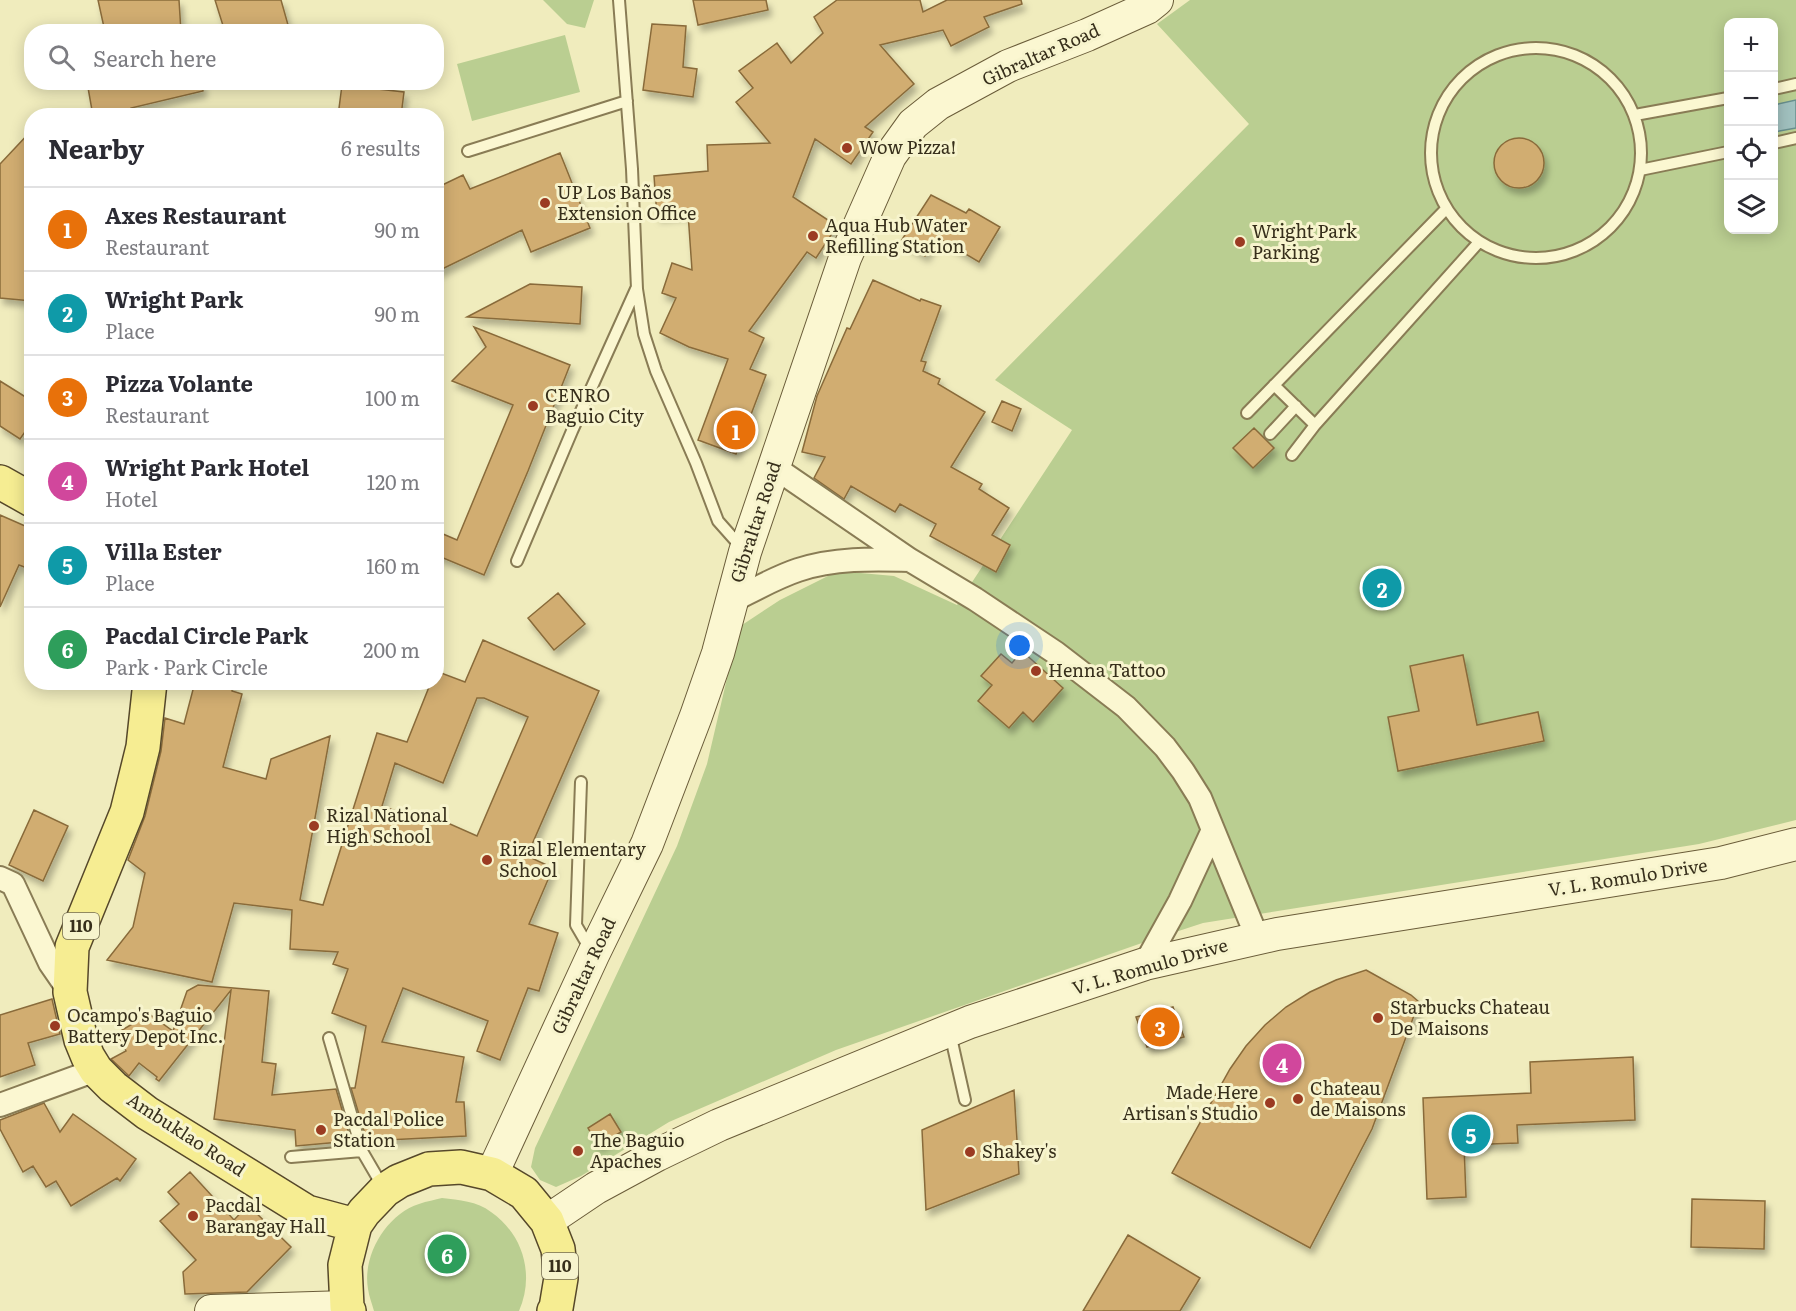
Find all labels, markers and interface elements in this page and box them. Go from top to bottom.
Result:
street label: Gibraltar Road [977,16,1104,92]
map controls [1724,18,1778,234]
button: + [1724,18,1778,72]
search box [24,24,444,90]
icon: search [45,41,78,74]
text: Search here [93,41,216,74]
button: − [1724,72,1778,126]
button: locate [1724,126,1778,180]
text: Nearby [48,128,144,167]
text: 6 results [341,132,420,162]
place label: Wow Pizza! [859,133,956,160]
marker: Wow Pizza! [840,141,854,155]
place label: UP Los Baños Extension Office [557,178,696,226]
button: layers [1724,180,1778,234]
marker: UP Los Baños Extension Office [538,196,552,210]
text: Axes Restaurant [105,198,287,231]
place label: Aqua Hub Water Refilling Station [825,211,968,259]
text: 1 [63,214,72,244]
text: 90 m [375,214,420,244]
place label: Wright Park Parking [1252,217,1358,265]
marker: Aqua Hub Water Refilling Station [806,229,820,243]
text: Restaurant [105,231,209,261]
marker: Wright Park Parking [1233,235,1247,249]
text: Wright Park [105,282,243,315]
text: 2 [62,298,73,328]
text: 90 m [375,298,420,328]
text: Place [105,315,155,345]
text: Pizza Volante [105,366,253,399]
place label: CENRO Baguio City [545,381,644,429]
text: 3 [62,382,73,412]
text: 100 m [365,382,420,412]
text: Restaurant [105,399,209,429]
marker: CENRO Baguio City [526,399,540,413]
pin: 1 [716,408,756,452]
text: Wright Park Hotel [105,450,309,483]
street label: Gibraltar Road [722,457,787,586]
text: 4 [61,466,74,496]
text: 120 m [367,466,420,496]
text: Hotel [105,483,158,513]
text: Villa Ester [105,534,222,567]
text: 5 [62,550,73,580]
text: 160 m [366,550,420,580]
pin: 2 [1362,566,1402,610]
text: Place [105,567,155,597]
text: Pacdal Circle Park [105,618,308,651]
your location [1005,631,1034,660]
text: 6 [62,634,73,664]
text: 200 m [363,634,420,664]
text: Park · Park Circle [105,651,268,681]
place label: Henna Tattoo [1048,656,1166,683]
marker: Henna Tattoo [1029,664,1043,678]
place label: Rizal National High School [326,801,448,849]
marker: Rizal National High School [307,819,321,833]
place label: Rizal Elementary School [499,835,647,883]
street label: V. L. Romulo Drive [1546,851,1709,902]
marker: Rizal Elementary School [480,853,494,867]
street label: Gibraltar Road [544,912,622,1038]
road number: 110 [63,913,99,939]
street label: V. L. Romulo Drive [1069,930,1231,1001]
place label: Starbucks Chateau De Maisons [1390,993,1550,1041]
place label: Ocampo's Baguio Battery Depot Inc. [67,1001,223,1049]
pin: 3 [1140,1004,1180,1050]
marker: Starbucks Chateau De Maisons [1371,1011,1385,1025]
marker: Ocampo's Baguio Battery Depot Inc. [48,1019,62,1033]
pin: 4 [1262,1040,1302,1086]
place label: Chateau de Maisons [1310,1074,1406,1122]
place label: Made Here Artisan's Studio [1122,1078,1258,1126]
street label: Ambuklao Road [122,1085,251,1182]
marker: Chateau de Maisons [1291,1092,1305,1106]
marker: Made Here Artisan's Studio [1263,1096,1277,1110]
place label: Pacdal Police Station [333,1105,444,1153]
pin: 5 [1452,1112,1490,1156]
marker: Pacdal Police Station [314,1123,328,1137]
place label: The Baguio Apaches [590,1126,685,1174]
place label: Shakey's [982,1137,1056,1164]
marker: The Baguio Apaches [571,1144,585,1158]
marker: Shakey's [963,1145,977,1159]
place label: Pacdal Barangay Hall [205,1191,326,1239]
marker: Pacdal Barangay Hall [186,1209,200,1223]
pin: 6 [428,1232,466,1276]
road number: 110 [542,1253,578,1279]

